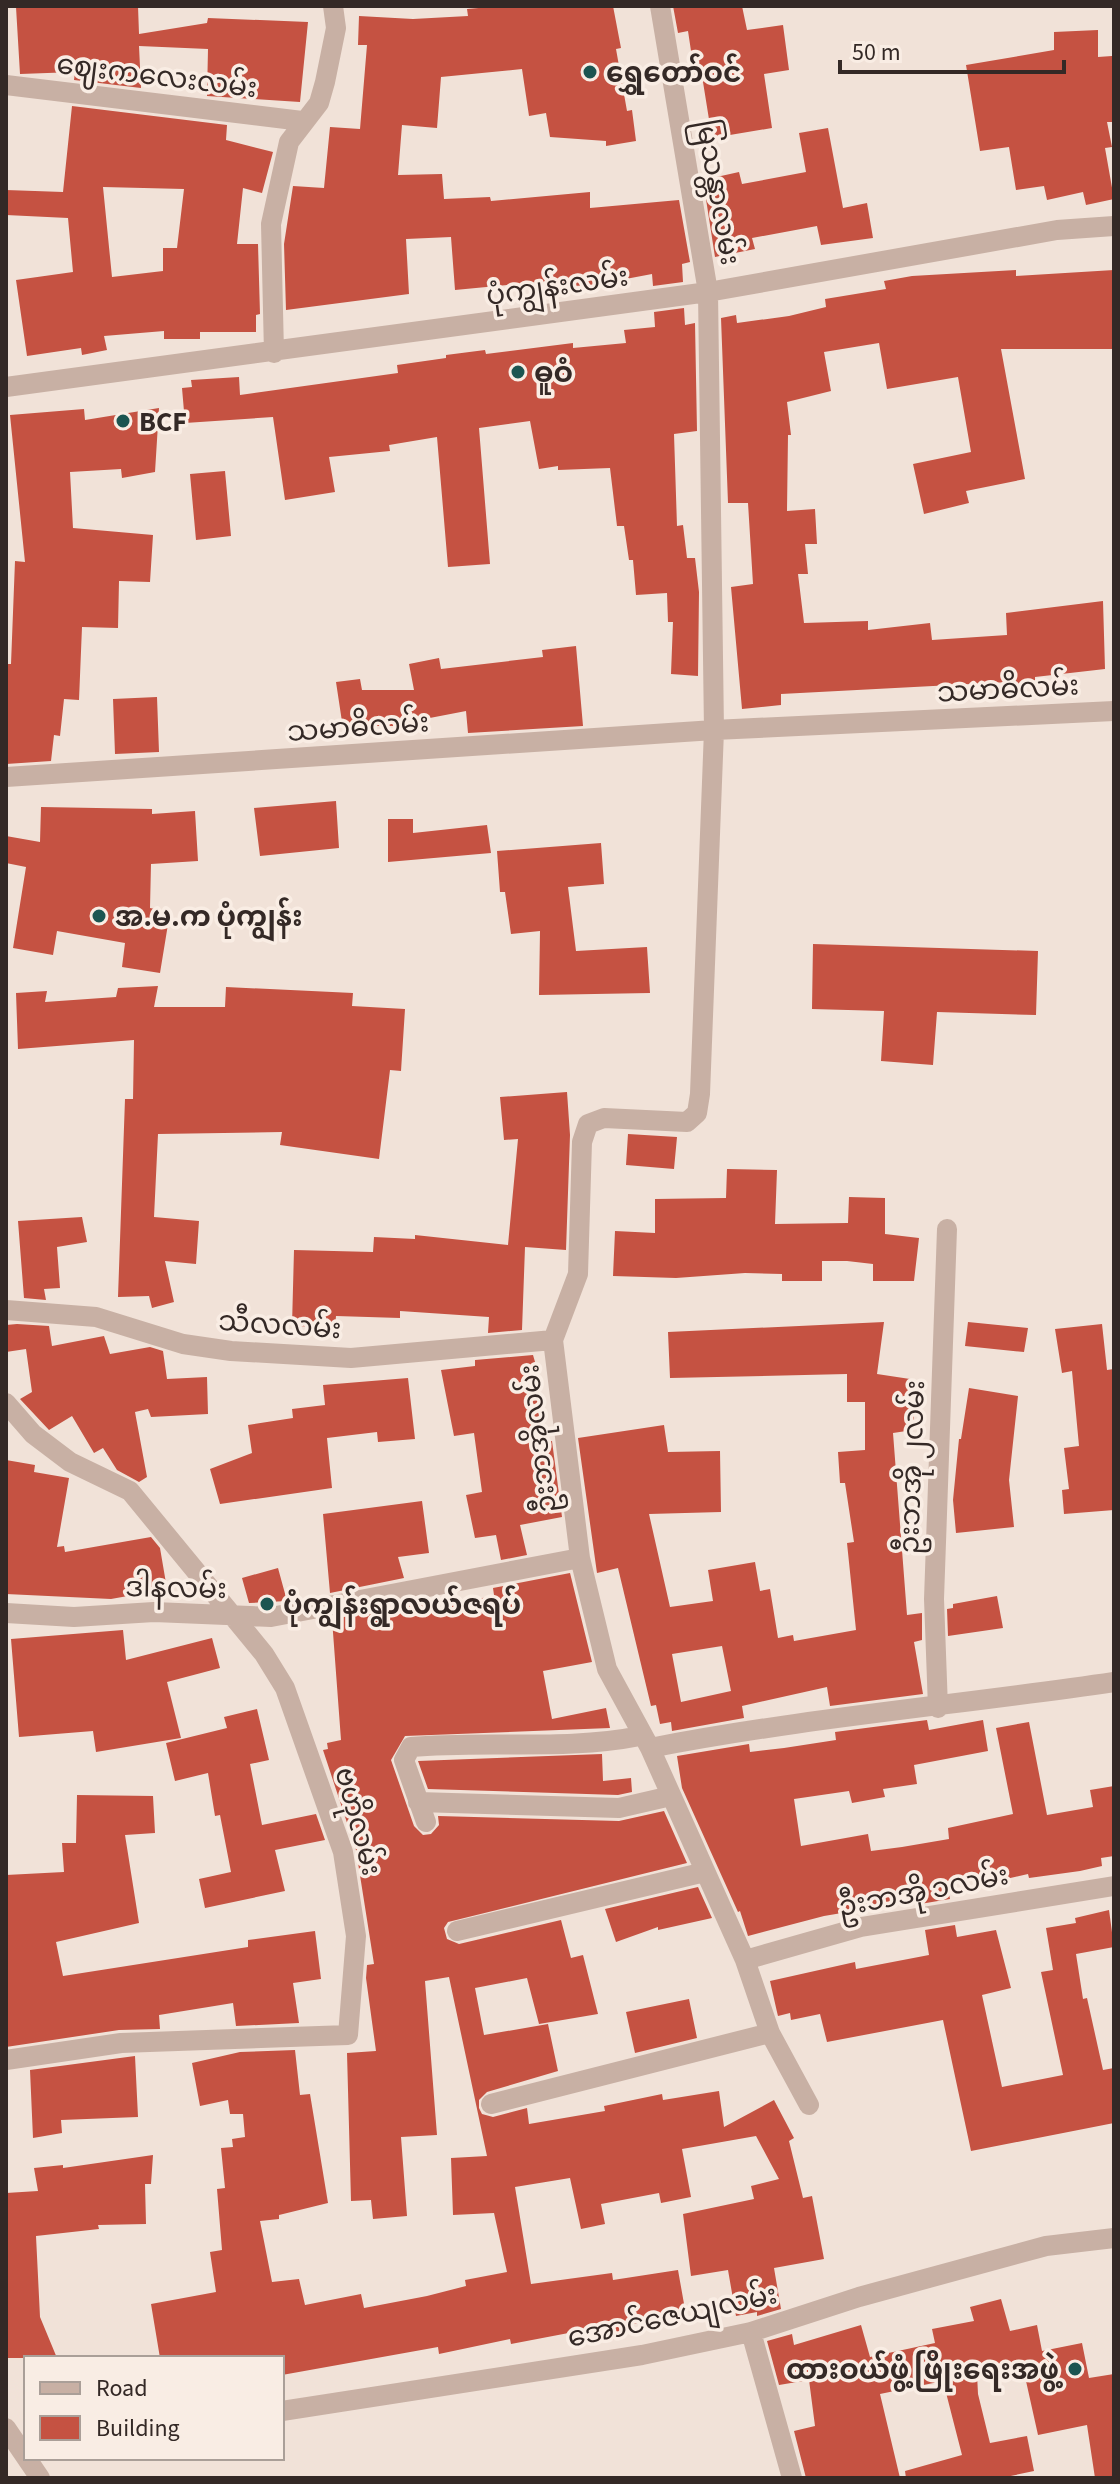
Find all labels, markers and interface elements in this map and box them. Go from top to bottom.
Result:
scale bar [840,24,1064,74]
text: 50 m [852,35,901,70]
street label: ဈေးကလေးလမ်း [54,44,259,110]
place label: ရွှေတော်ဝင် [606,53,741,95]
marker: ရွှေတော်ဝင် [581,63,599,81]
street label: မြသန္တာလမ်း [684,116,751,269]
street label: ပုံကျွန်းလမ်း [483,256,631,320]
place label: ဓူဝံ [534,353,573,395]
marker: ဓူဝံ [509,363,527,381]
place label: BCF [139,402,187,442]
marker: BCF [114,412,132,430]
street label: သမာဓိလမ်း [936,665,1080,713]
street label: သမာဓိလမ်း [286,702,430,752]
place label: အ.မ.က ပုံကျွန်း [115,897,303,942]
marker: အ.မ.က ပုံကျွန်း [90,907,108,925]
street label: သီလလမ်း [217,1301,343,1349]
street label: ဦးဘအိုလမ်း [509,1362,569,1516]
street label: ဦးဘအို ၂လမ်း [889,1379,937,1555]
street label: ဒါနလမ်း [125,1567,227,1611]
place label: ပုံကျွန်းရွာလယ်ဇရပ် [283,1585,521,1630]
marker: ပုံကျွန်းရွာလယ်ဇရပ် [258,1595,276,1613]
street label: ဗဟိုလမ်း [322,1763,392,1880]
street label: ဦးဘအို ၁လမ်း [835,1855,1012,1929]
street label: အောင်ဇေယျလမ်း [564,2274,781,2360]
place label: ထားဝယ်ဖွံ့ဖြိုးရေးအဖွဲ့ [786,2350,1063,2392]
legend [24,2356,284,2460]
marker: ထားဝယ်ဖွံ့ဖြိုးရေးအဖွဲ့ [1066,2360,1084,2378]
text: Road [96,2371,148,2406]
text: Building [96,2411,180,2446]

